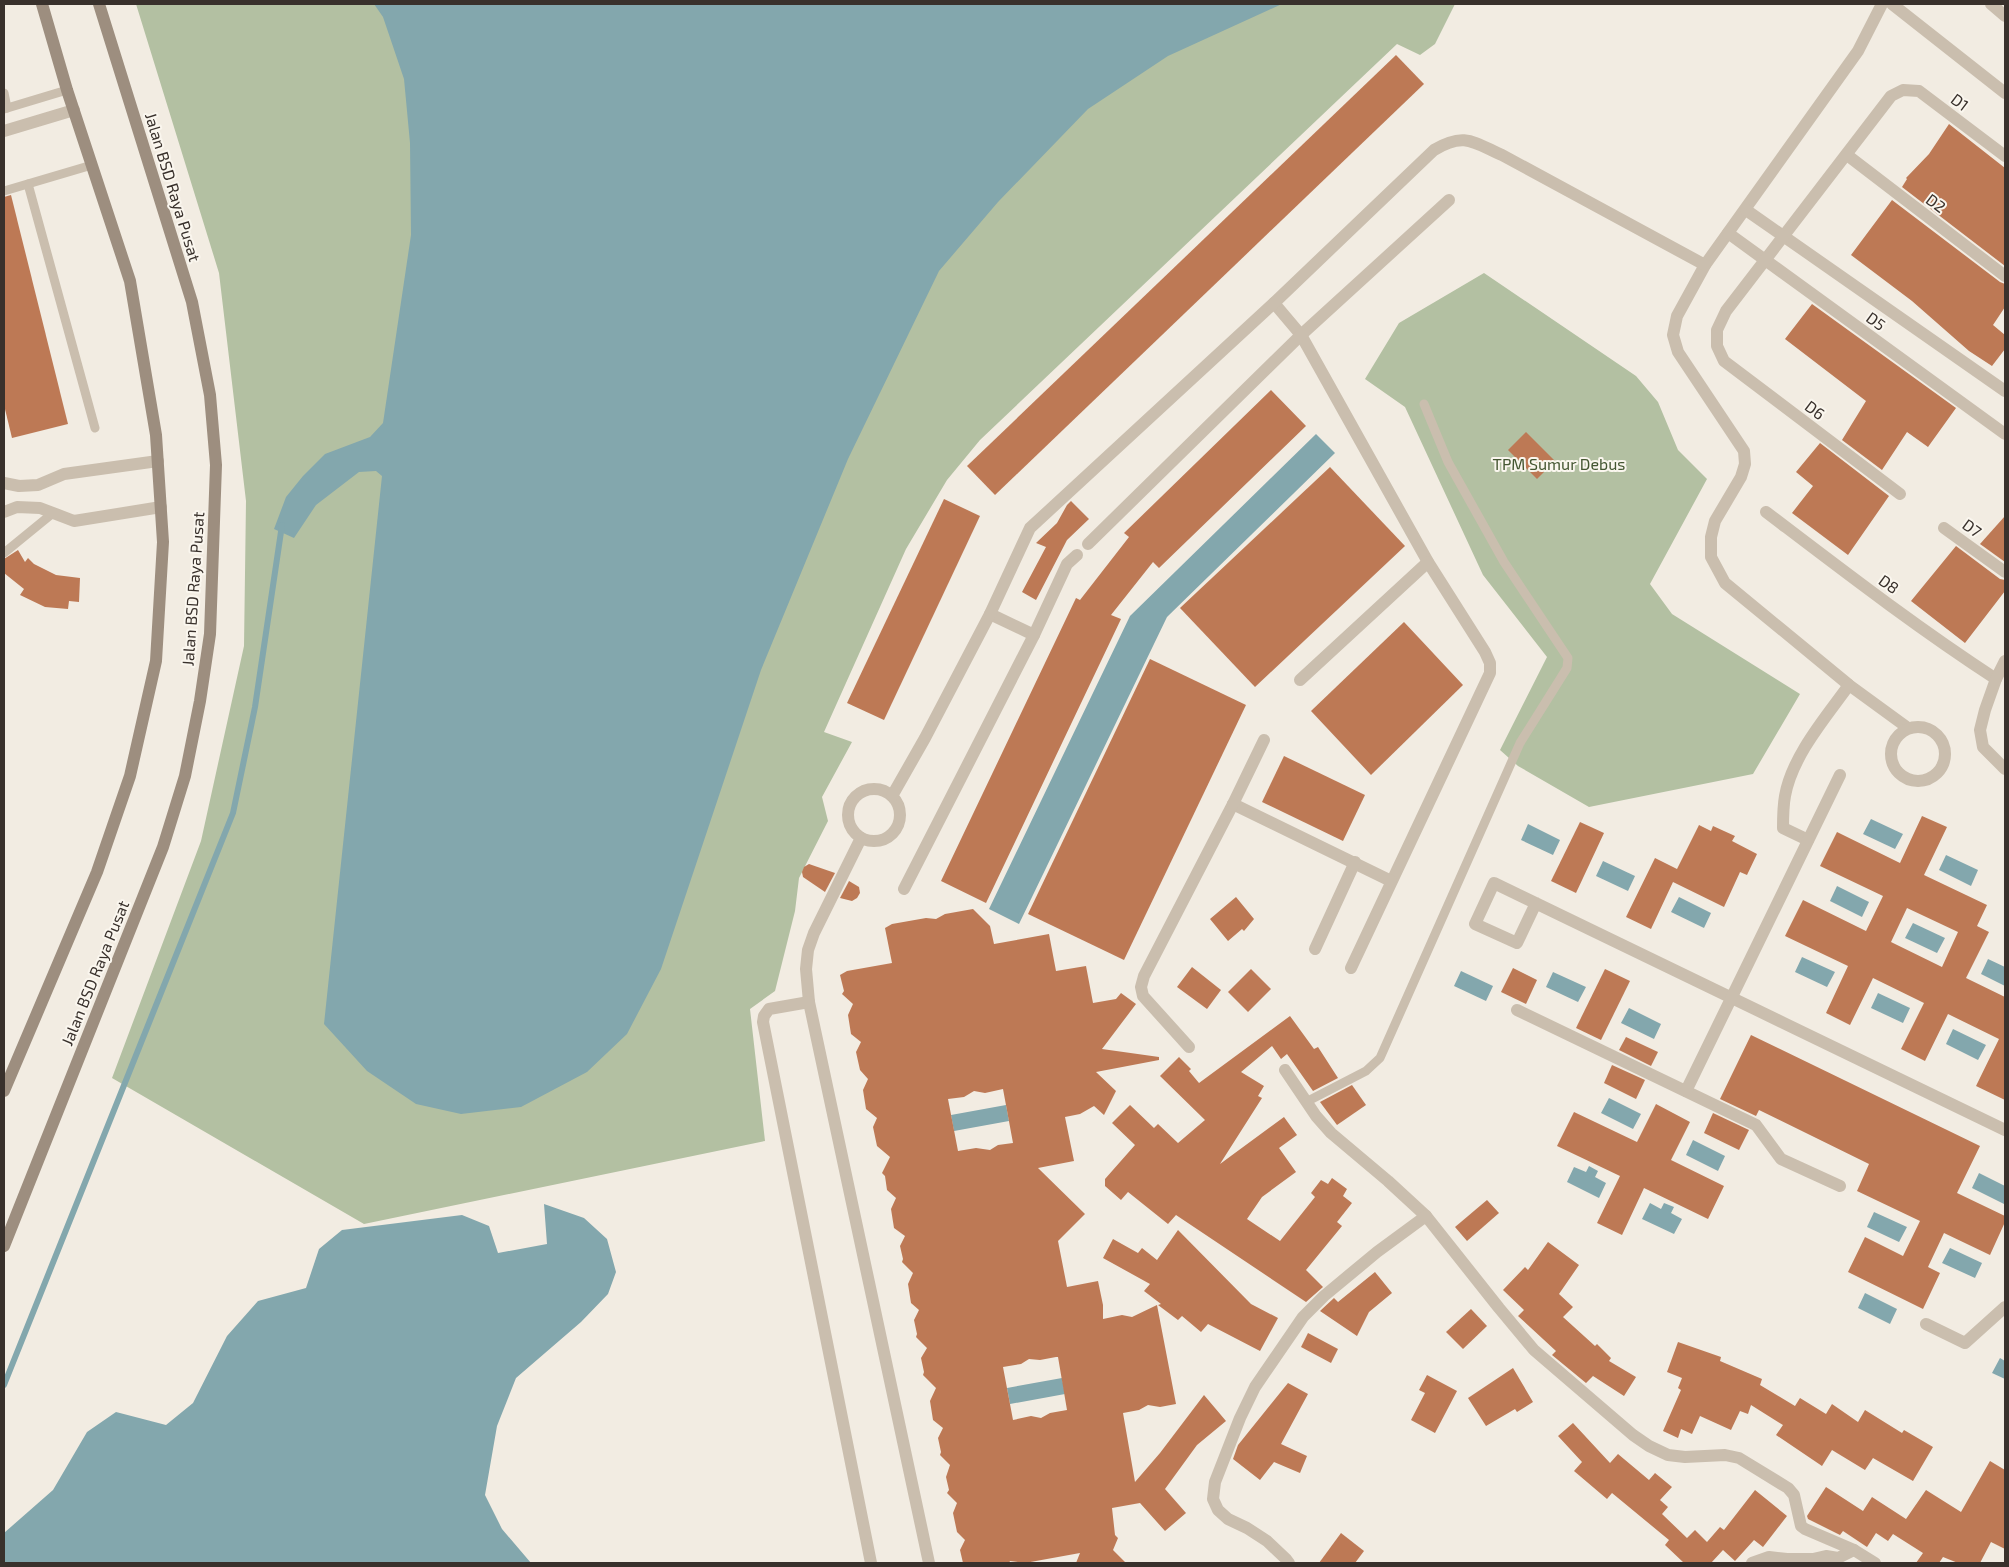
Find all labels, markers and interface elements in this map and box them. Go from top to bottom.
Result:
street label: D1 [1948,89,1973,114]
street label: Jalan BSD Raya Pusat [142,110,205,264]
street label: D2 [1923,189,1950,216]
street label: D5 [1863,307,1890,334]
street label: D6 [1802,396,1829,423]
park label: TPM Sumur Debus [1493,454,1625,473]
street label: Jalan BSD Raya Pusat [178,511,207,667]
street label: D7 [1959,514,1985,541]
street label: D8 [1875,570,1903,597]
street label: Jalan BSD Raya Pusat [57,898,132,1048]

